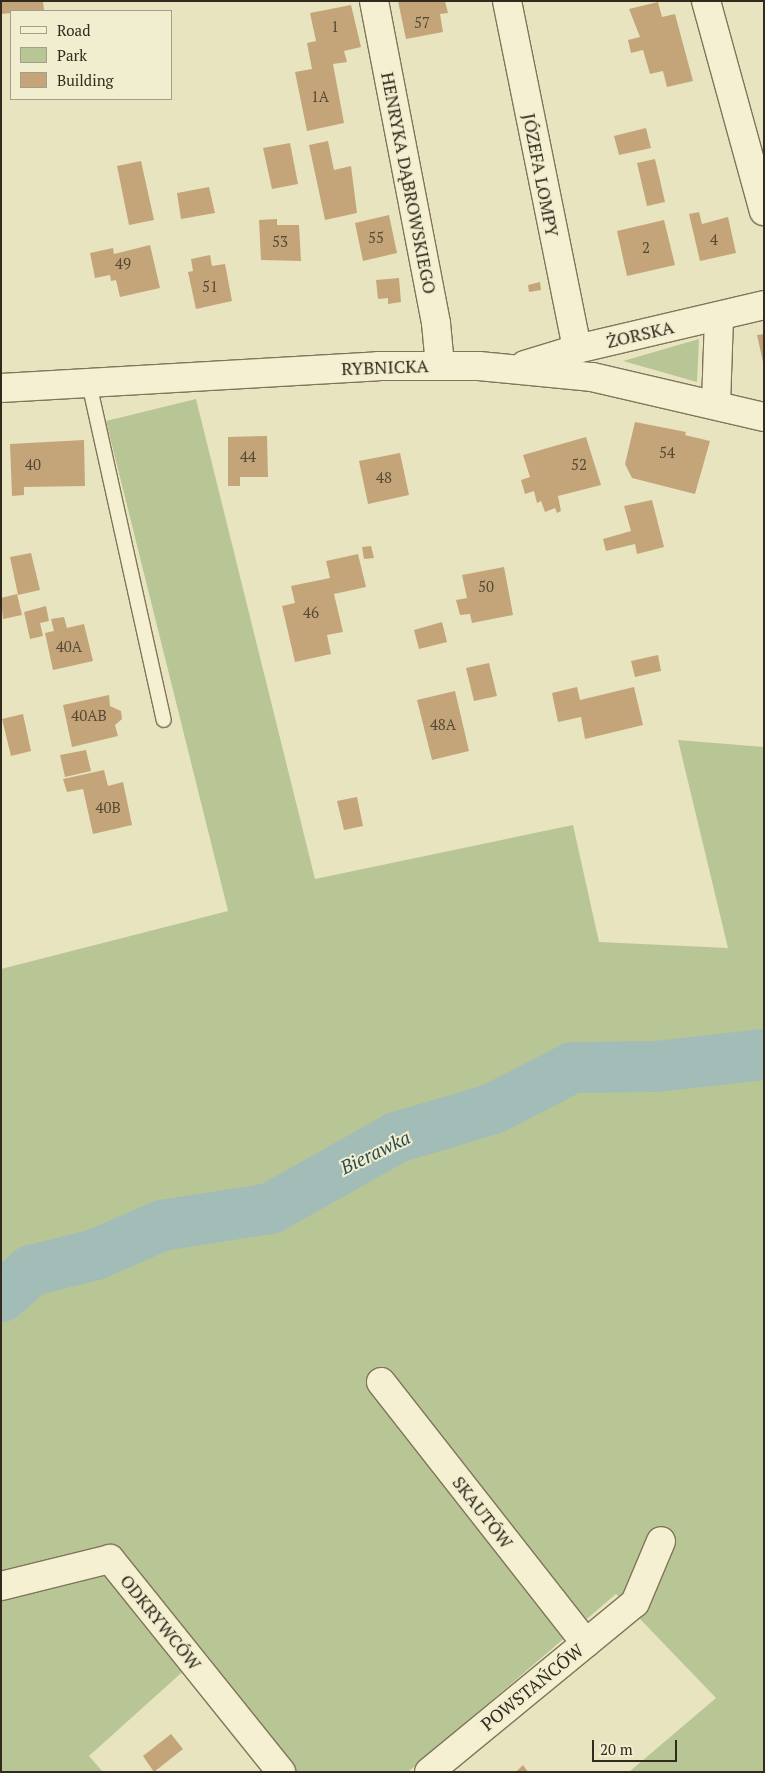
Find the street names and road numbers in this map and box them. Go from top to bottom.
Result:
street label: HENRYKA DĄBROWSKIEGO [377,70,441,296]
street label: JÓZEFA LOMPY [518,111,564,239]
street label: ŻORSKA [604,316,676,352]
street label: RYBNICKA [341,355,429,379]
street label: SKAUTÓW [448,1472,518,1552]
street label: ODKRYWCÓW [116,1570,206,1674]
street label: POWSTAŃCÓW [476,1639,588,1735]

